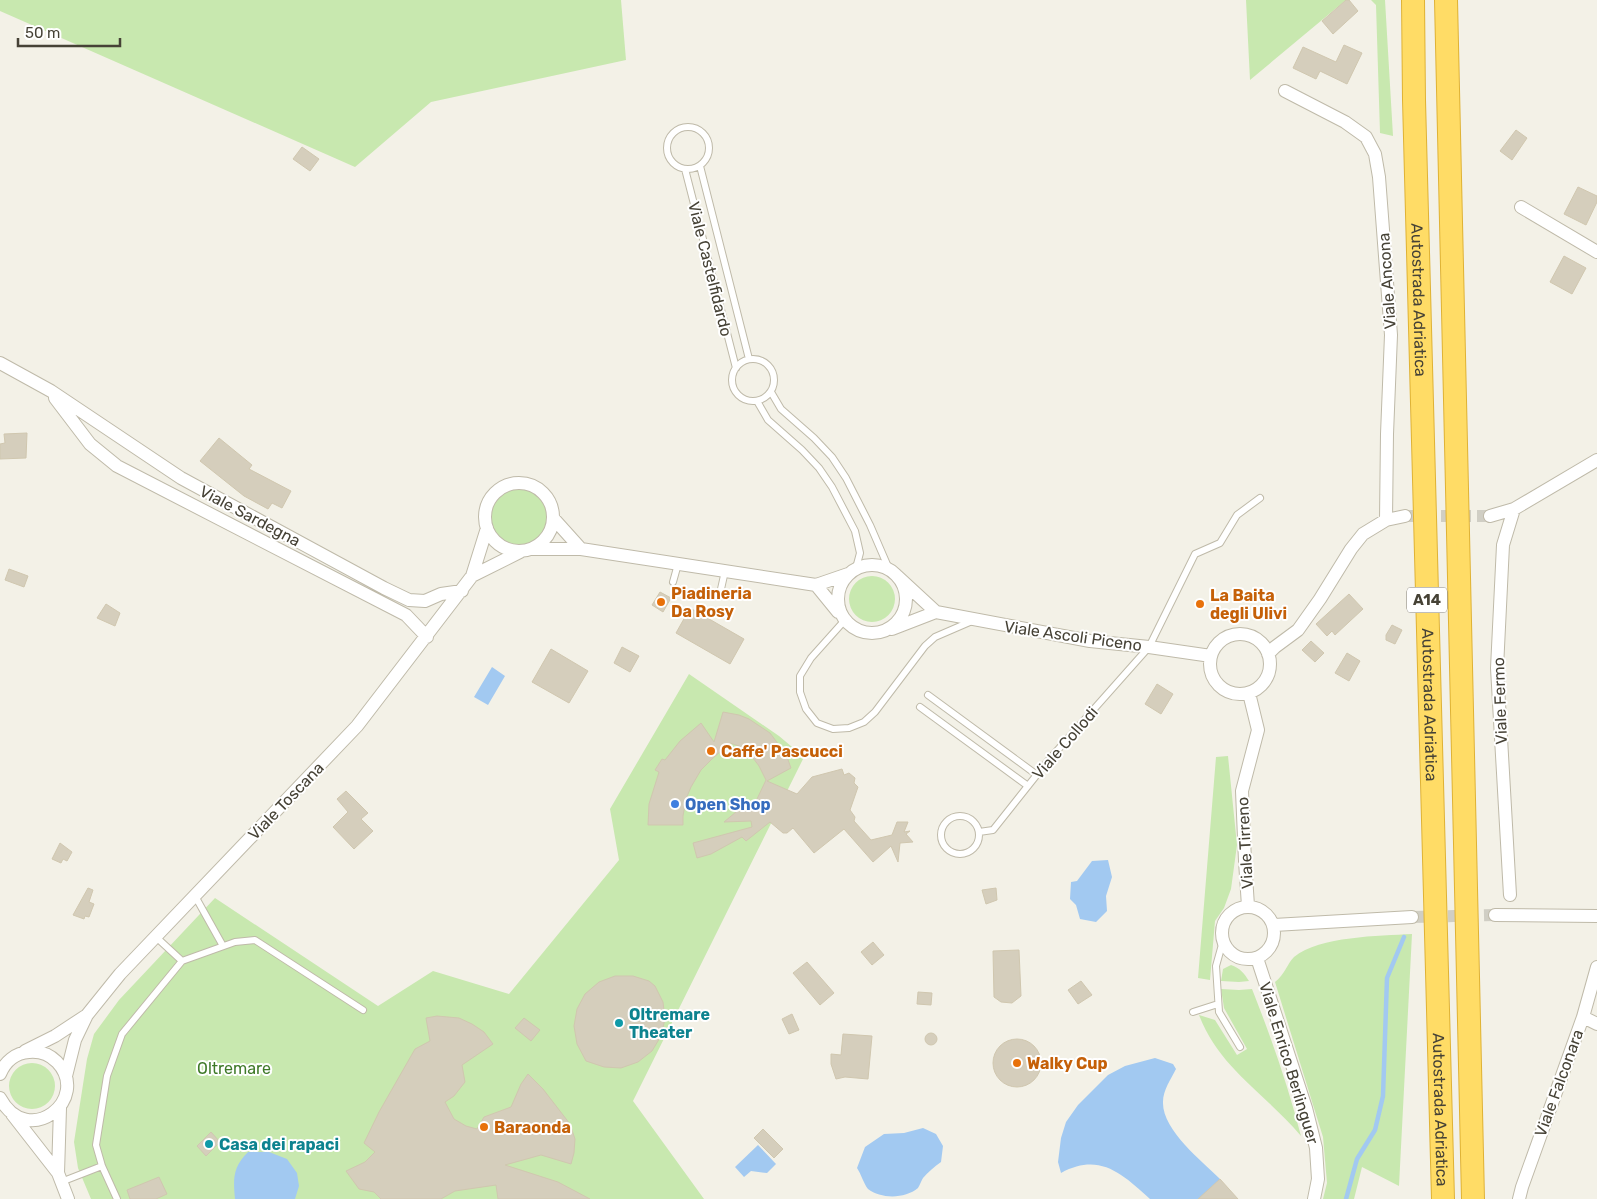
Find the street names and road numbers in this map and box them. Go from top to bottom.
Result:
street label: Viale Castelfidardo [684,200,736,338]
street label: Autostrada Adriatica [1408,223,1431,377]
street label: Viale Ancona [1374,232,1400,330]
street label: Viale Sardegna [196,482,304,550]
road number: A14 [1407,588,1447,612]
street label: Viale Ascoli Piceno [1003,617,1143,655]
street label: Autostrada Adriatica [1418,628,1441,782]
street label: Viale Fermo [1489,657,1511,745]
street label: Viale Collodi [1028,703,1102,783]
street label: Viale Toscana [244,758,328,844]
street label: Viale Tirreno [1233,796,1257,890]
street label: Viale Enrico Berlinguer [1255,980,1323,1146]
street label: Viale Falconara [1531,1027,1587,1139]
street label: Autostrada Adriatica [1429,1033,1452,1187]

